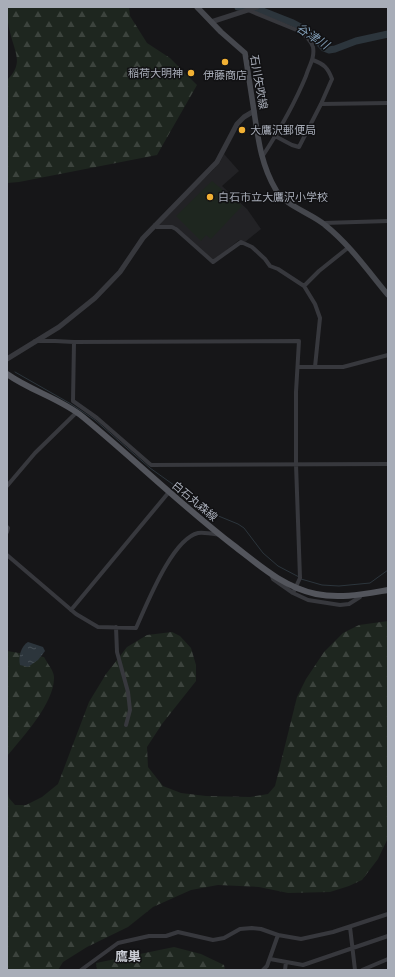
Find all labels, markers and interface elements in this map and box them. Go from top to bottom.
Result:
water label: 谷津川 [293,19,334,54]
street label: 石川矢吹線 [246,54,272,110]
marker: 伊藤商店 [220,57,230,67]
place label: 稲荷大明神 [128,65,183,81]
place label: 伊藤商店 [203,67,247,83]
marker: 稲荷大明神 [186,68,196,78]
place label: 大鷹沢郵便局 [250,122,316,138]
marker: 大鷹沢郵便局 [237,125,247,135]
place label: 白石市立大鷹沢小学校 [218,189,328,205]
marker: 白石市立大鷹沢小学校 [205,192,215,202]
street label: 白石丸森線 [169,477,221,525]
district label: 鷹巣 [115,947,141,966]

